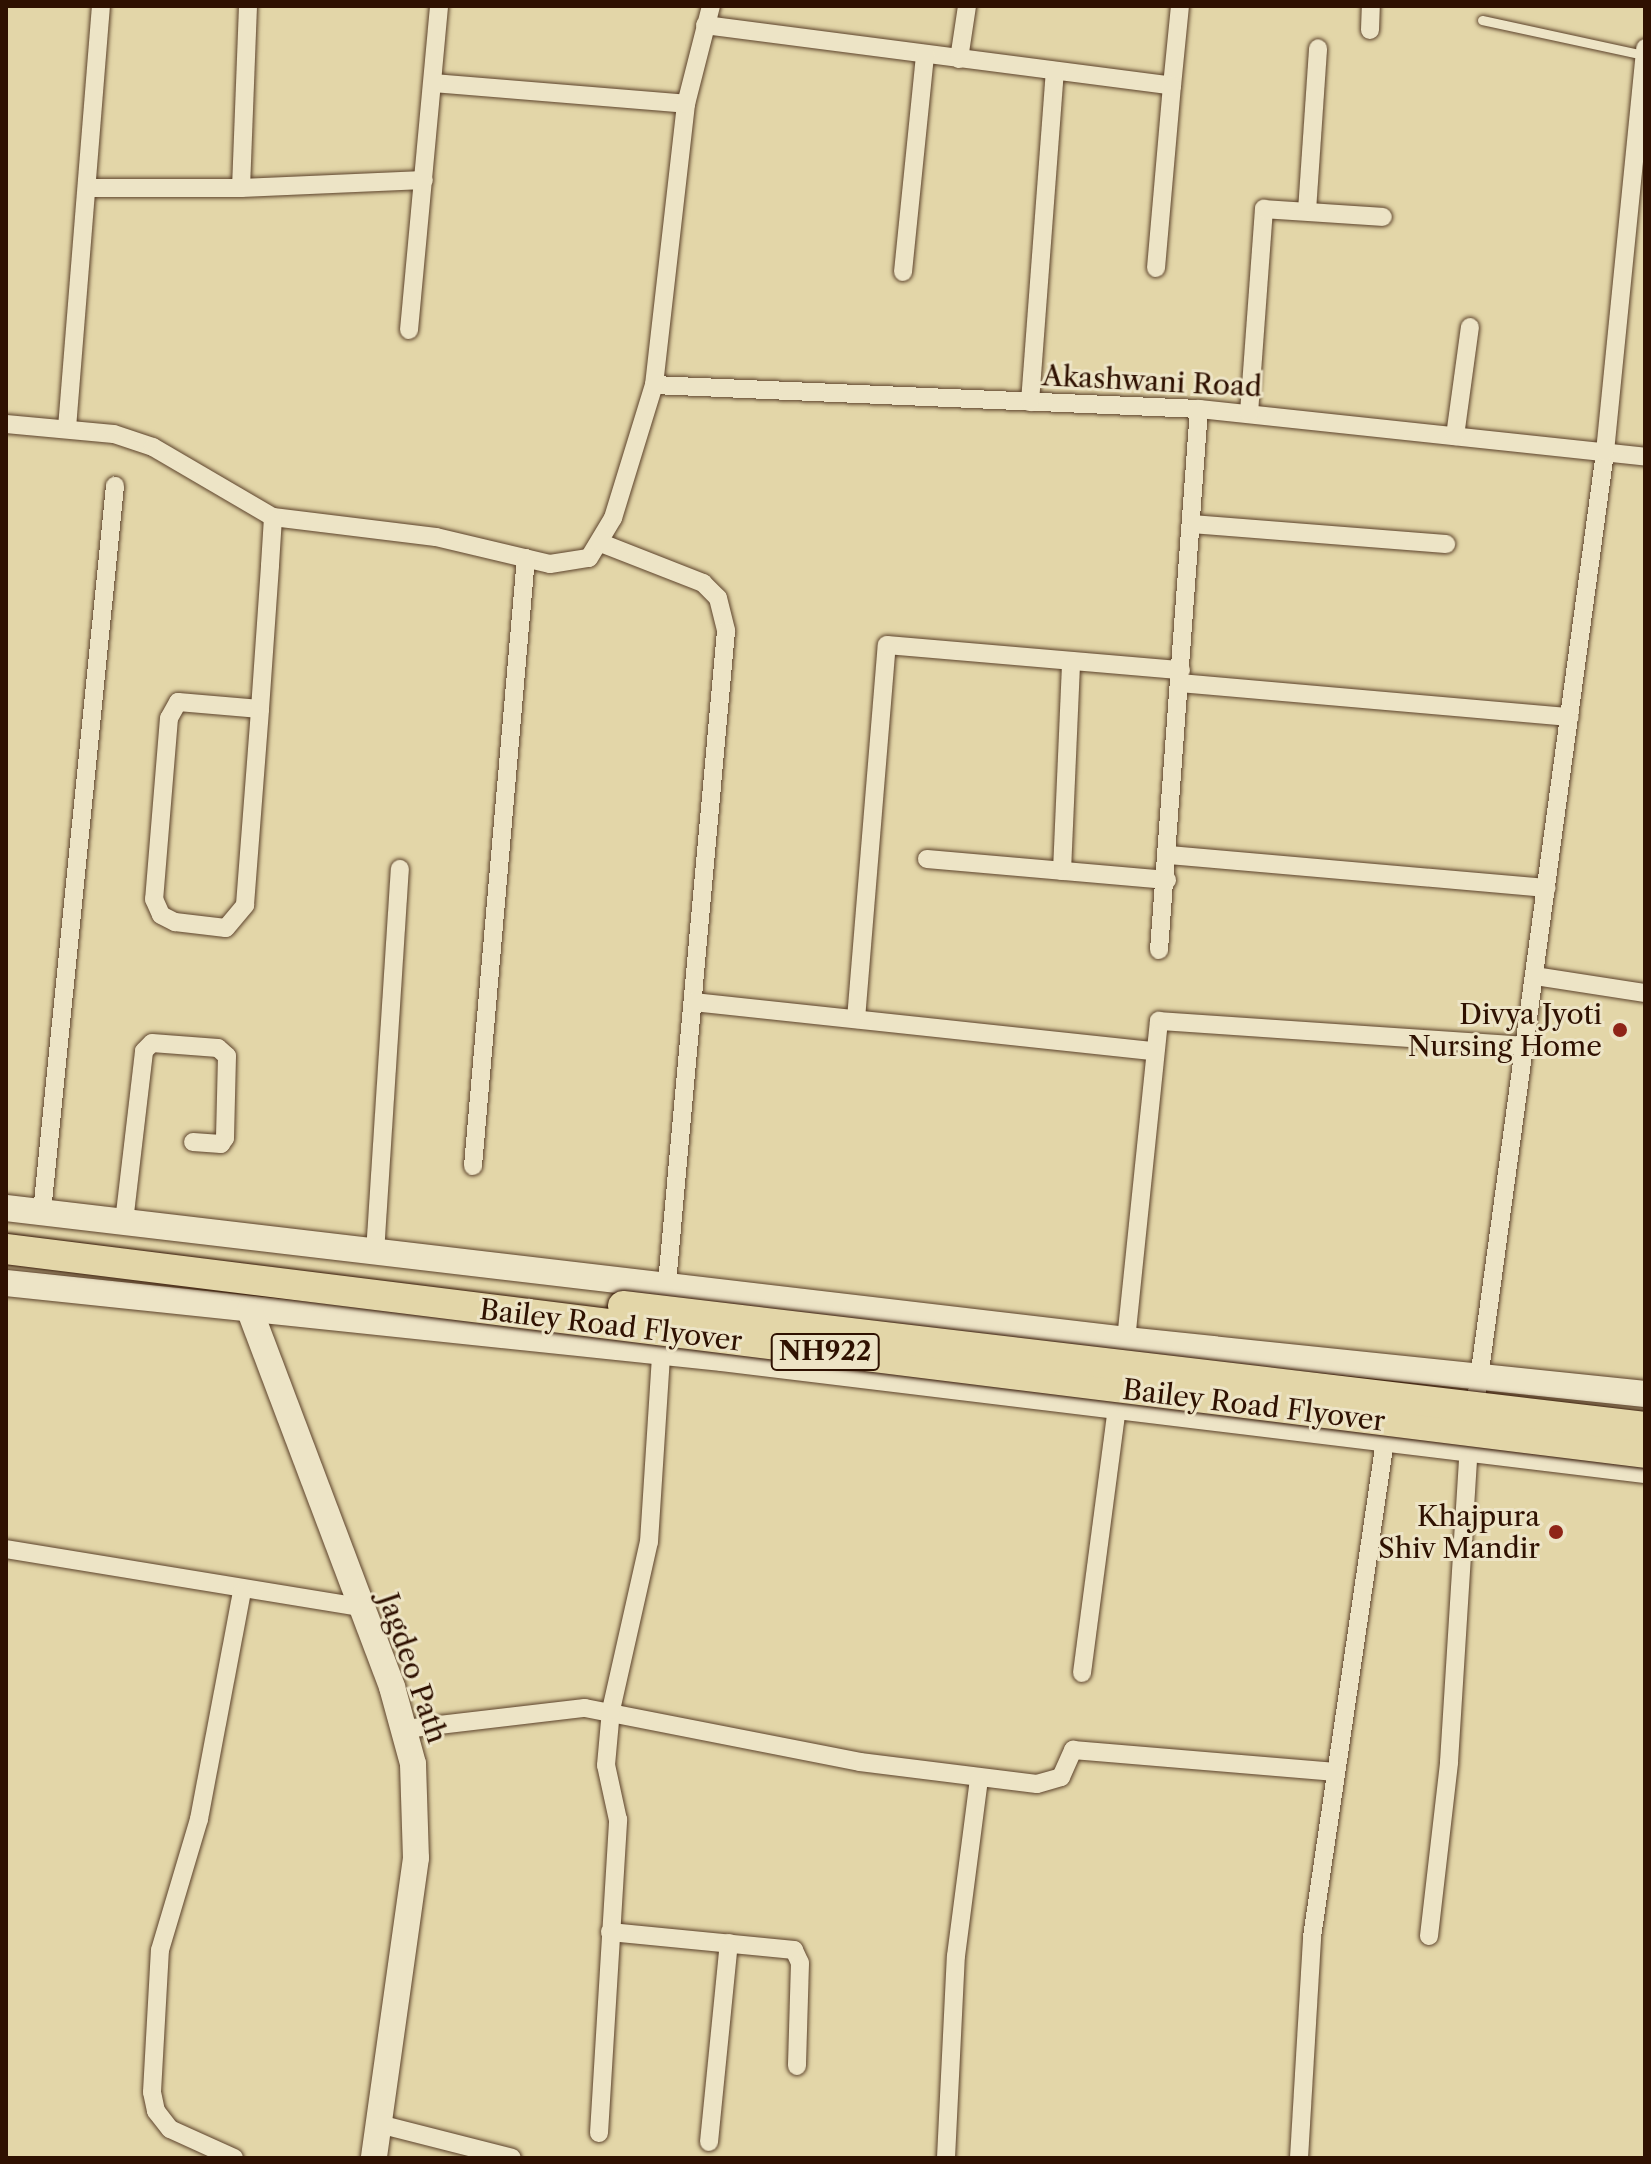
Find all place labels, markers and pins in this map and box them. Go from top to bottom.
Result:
place label: Divya Jyoti Nursing Home [1408,997,1602,1063]
marker: Divya Jyoti Nursing Home [1609,1019,1631,1041]
place label: Khajpura Shiv Mandir [1377,1499,1540,1565]
marker: Khajpura Shiv Mandir [1547,1523,1565,1541]

